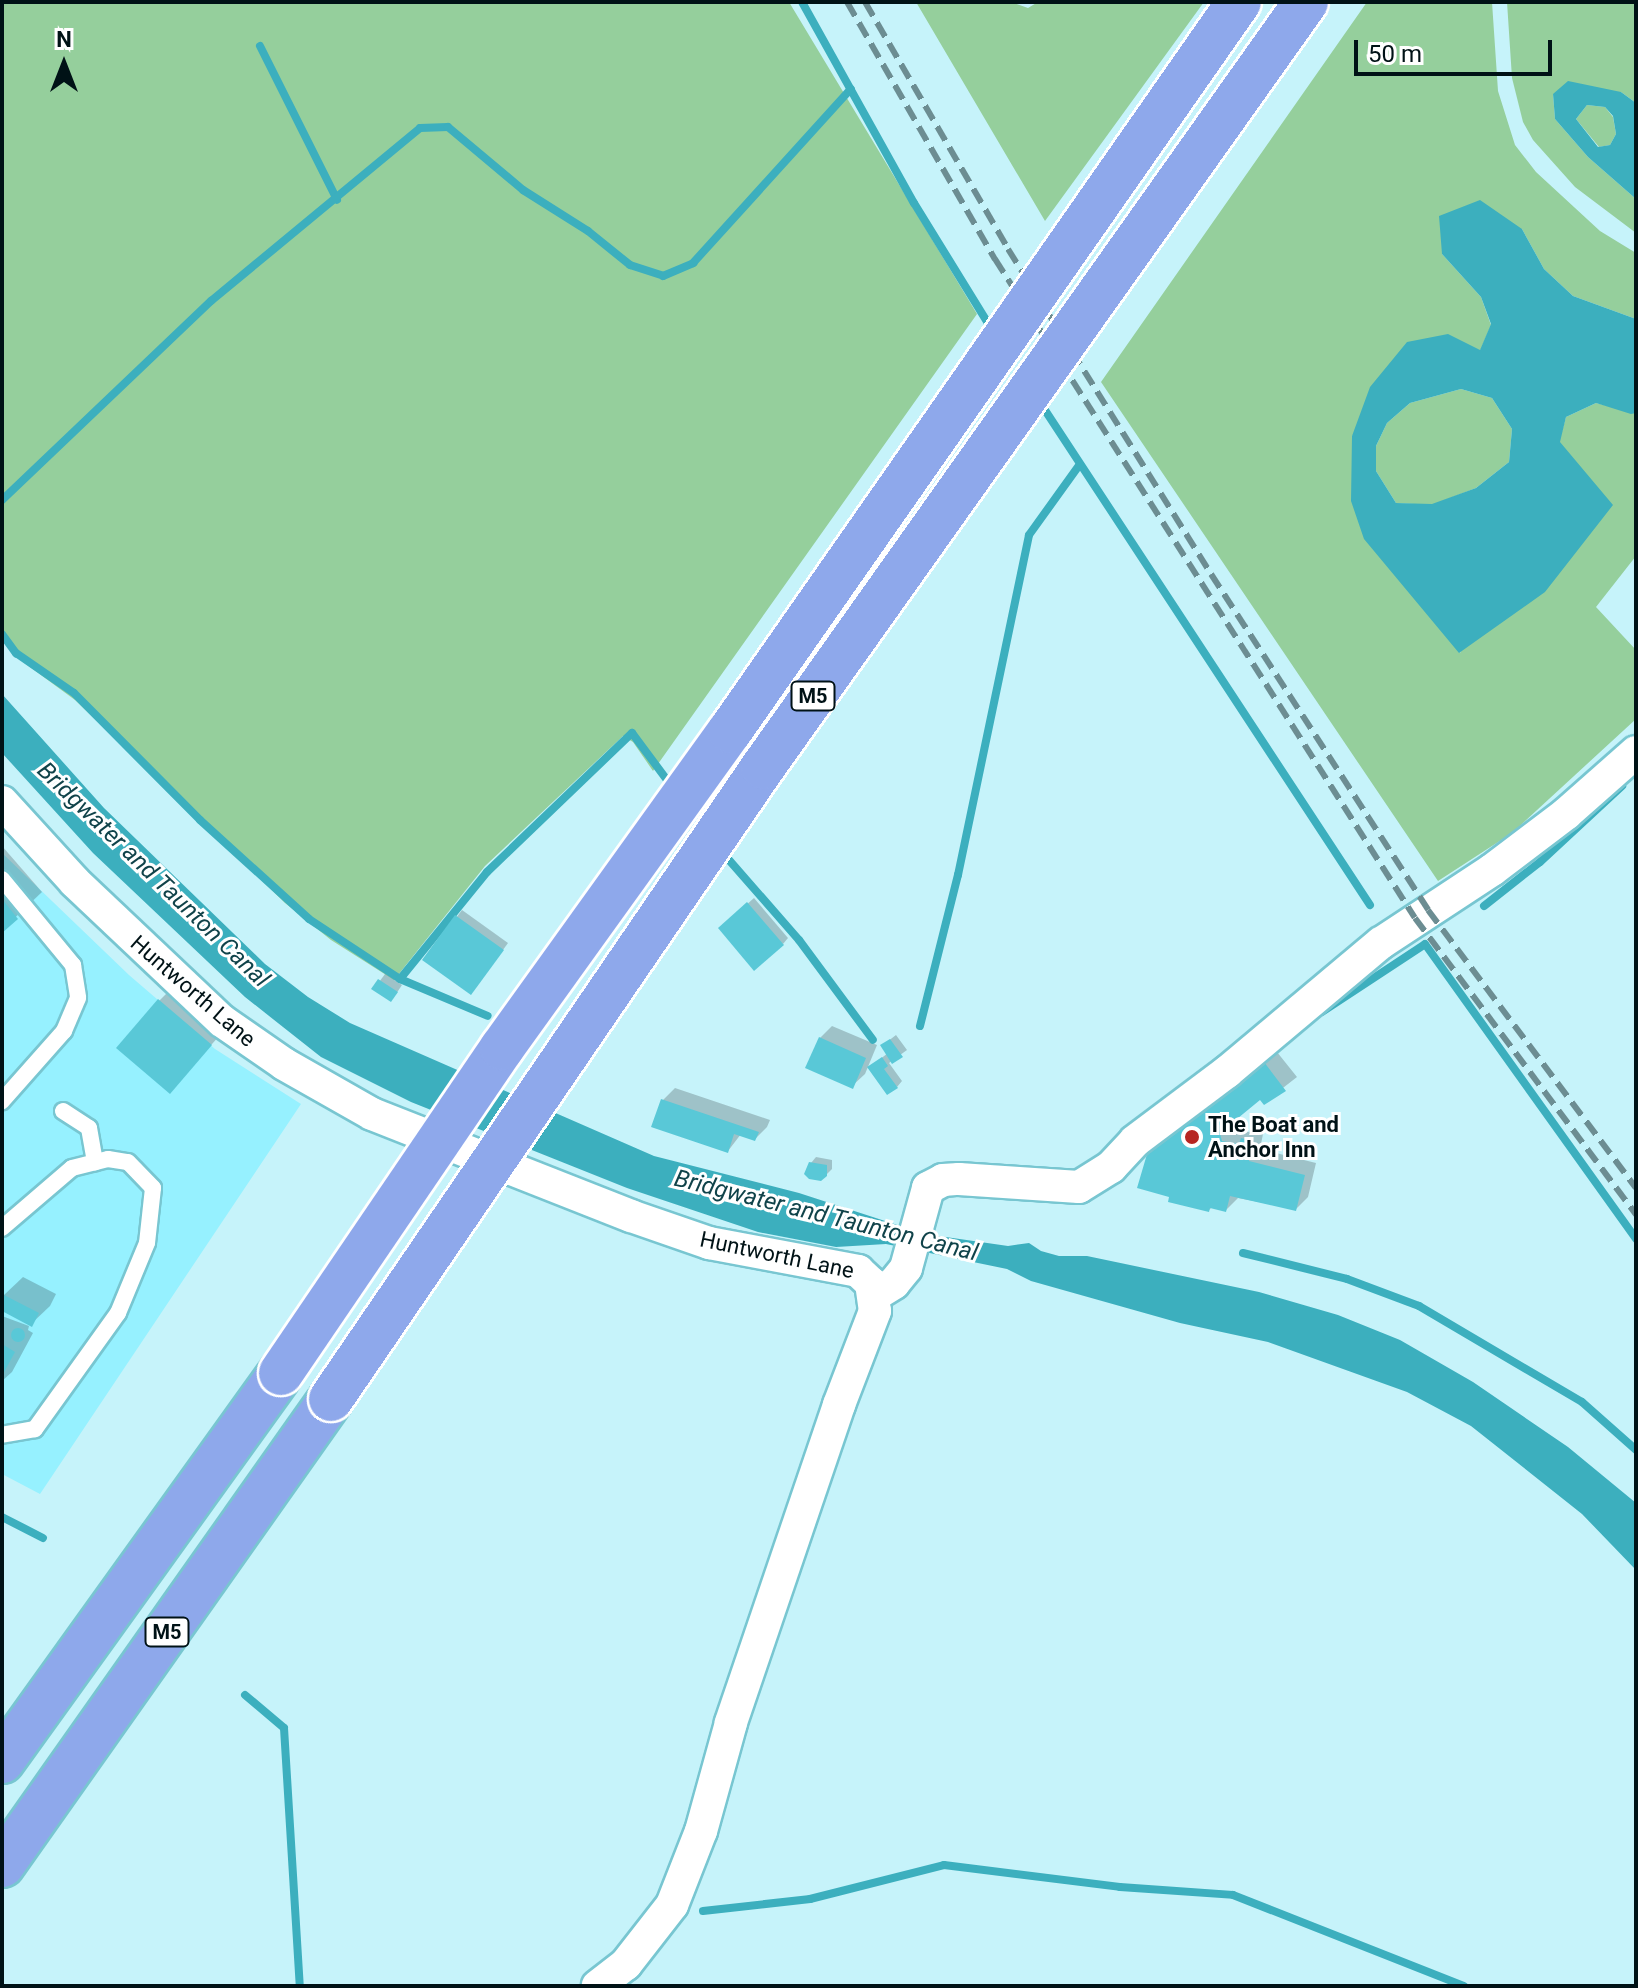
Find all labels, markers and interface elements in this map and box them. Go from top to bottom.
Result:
north arrow [24,24,104,104]
scale bar [1358,24,1556,74]
text: N [56,27,72,52]
text: 50 m [1368,40,1422,68]
road number: M5 [789,680,837,712]
water label: Bridgwater and Taunton Canal [31,756,275,994]
street label: Huntworth Lane [125,930,261,1052]
place label: The Boat and Anchor Inn [1208,1111,1339,1162]
marker: The Boat and Anchor Inn [1183,1128,1201,1146]
water label: Bridgwater and Taunton Canal [671,1164,981,1268]
street label: Huntworth Lane [698,1226,856,1284]
road number: M5 [143,1616,191,1648]

